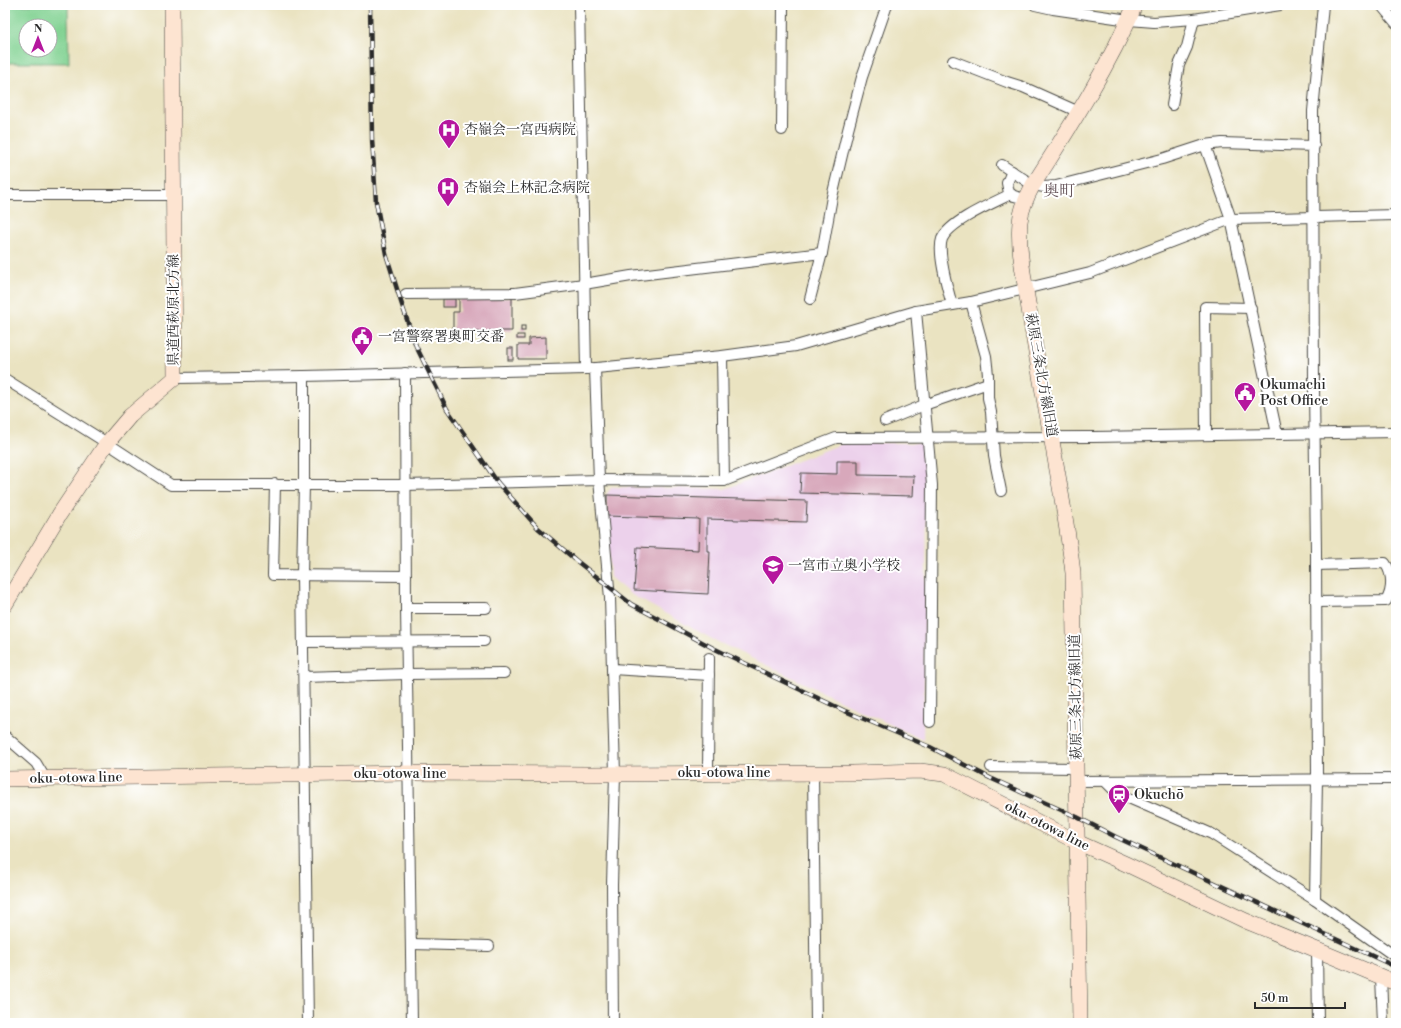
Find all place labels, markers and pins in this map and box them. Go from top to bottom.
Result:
hospital icon: 杏嶺会一宮西病院 [436,117,462,150]
place label: 杏嶺会一宮西病院 [464,121,576,139]
hospital icon: 杏嶺会上林記念病院 [435,175,461,208]
place label: 杏嶺会上林記念病院 [464,179,590,197]
public building icon: 一宮警察署奥町交番 [349,324,375,357]
place label: 一宮警察署奥町交番 [378,328,504,346]
place label: Okumachi Post Office [1260,376,1328,410]
public building icon: Okumachi Post Office [1232,380,1258,413]
school or university icon: 一宮市立奥小学校 [760,553,786,586]
place label: 一宮市立奥小学校 [788,557,900,575]
station icon: Okuchō [1106,782,1132,815]
place label: Okuchō [1134,786,1184,804]

